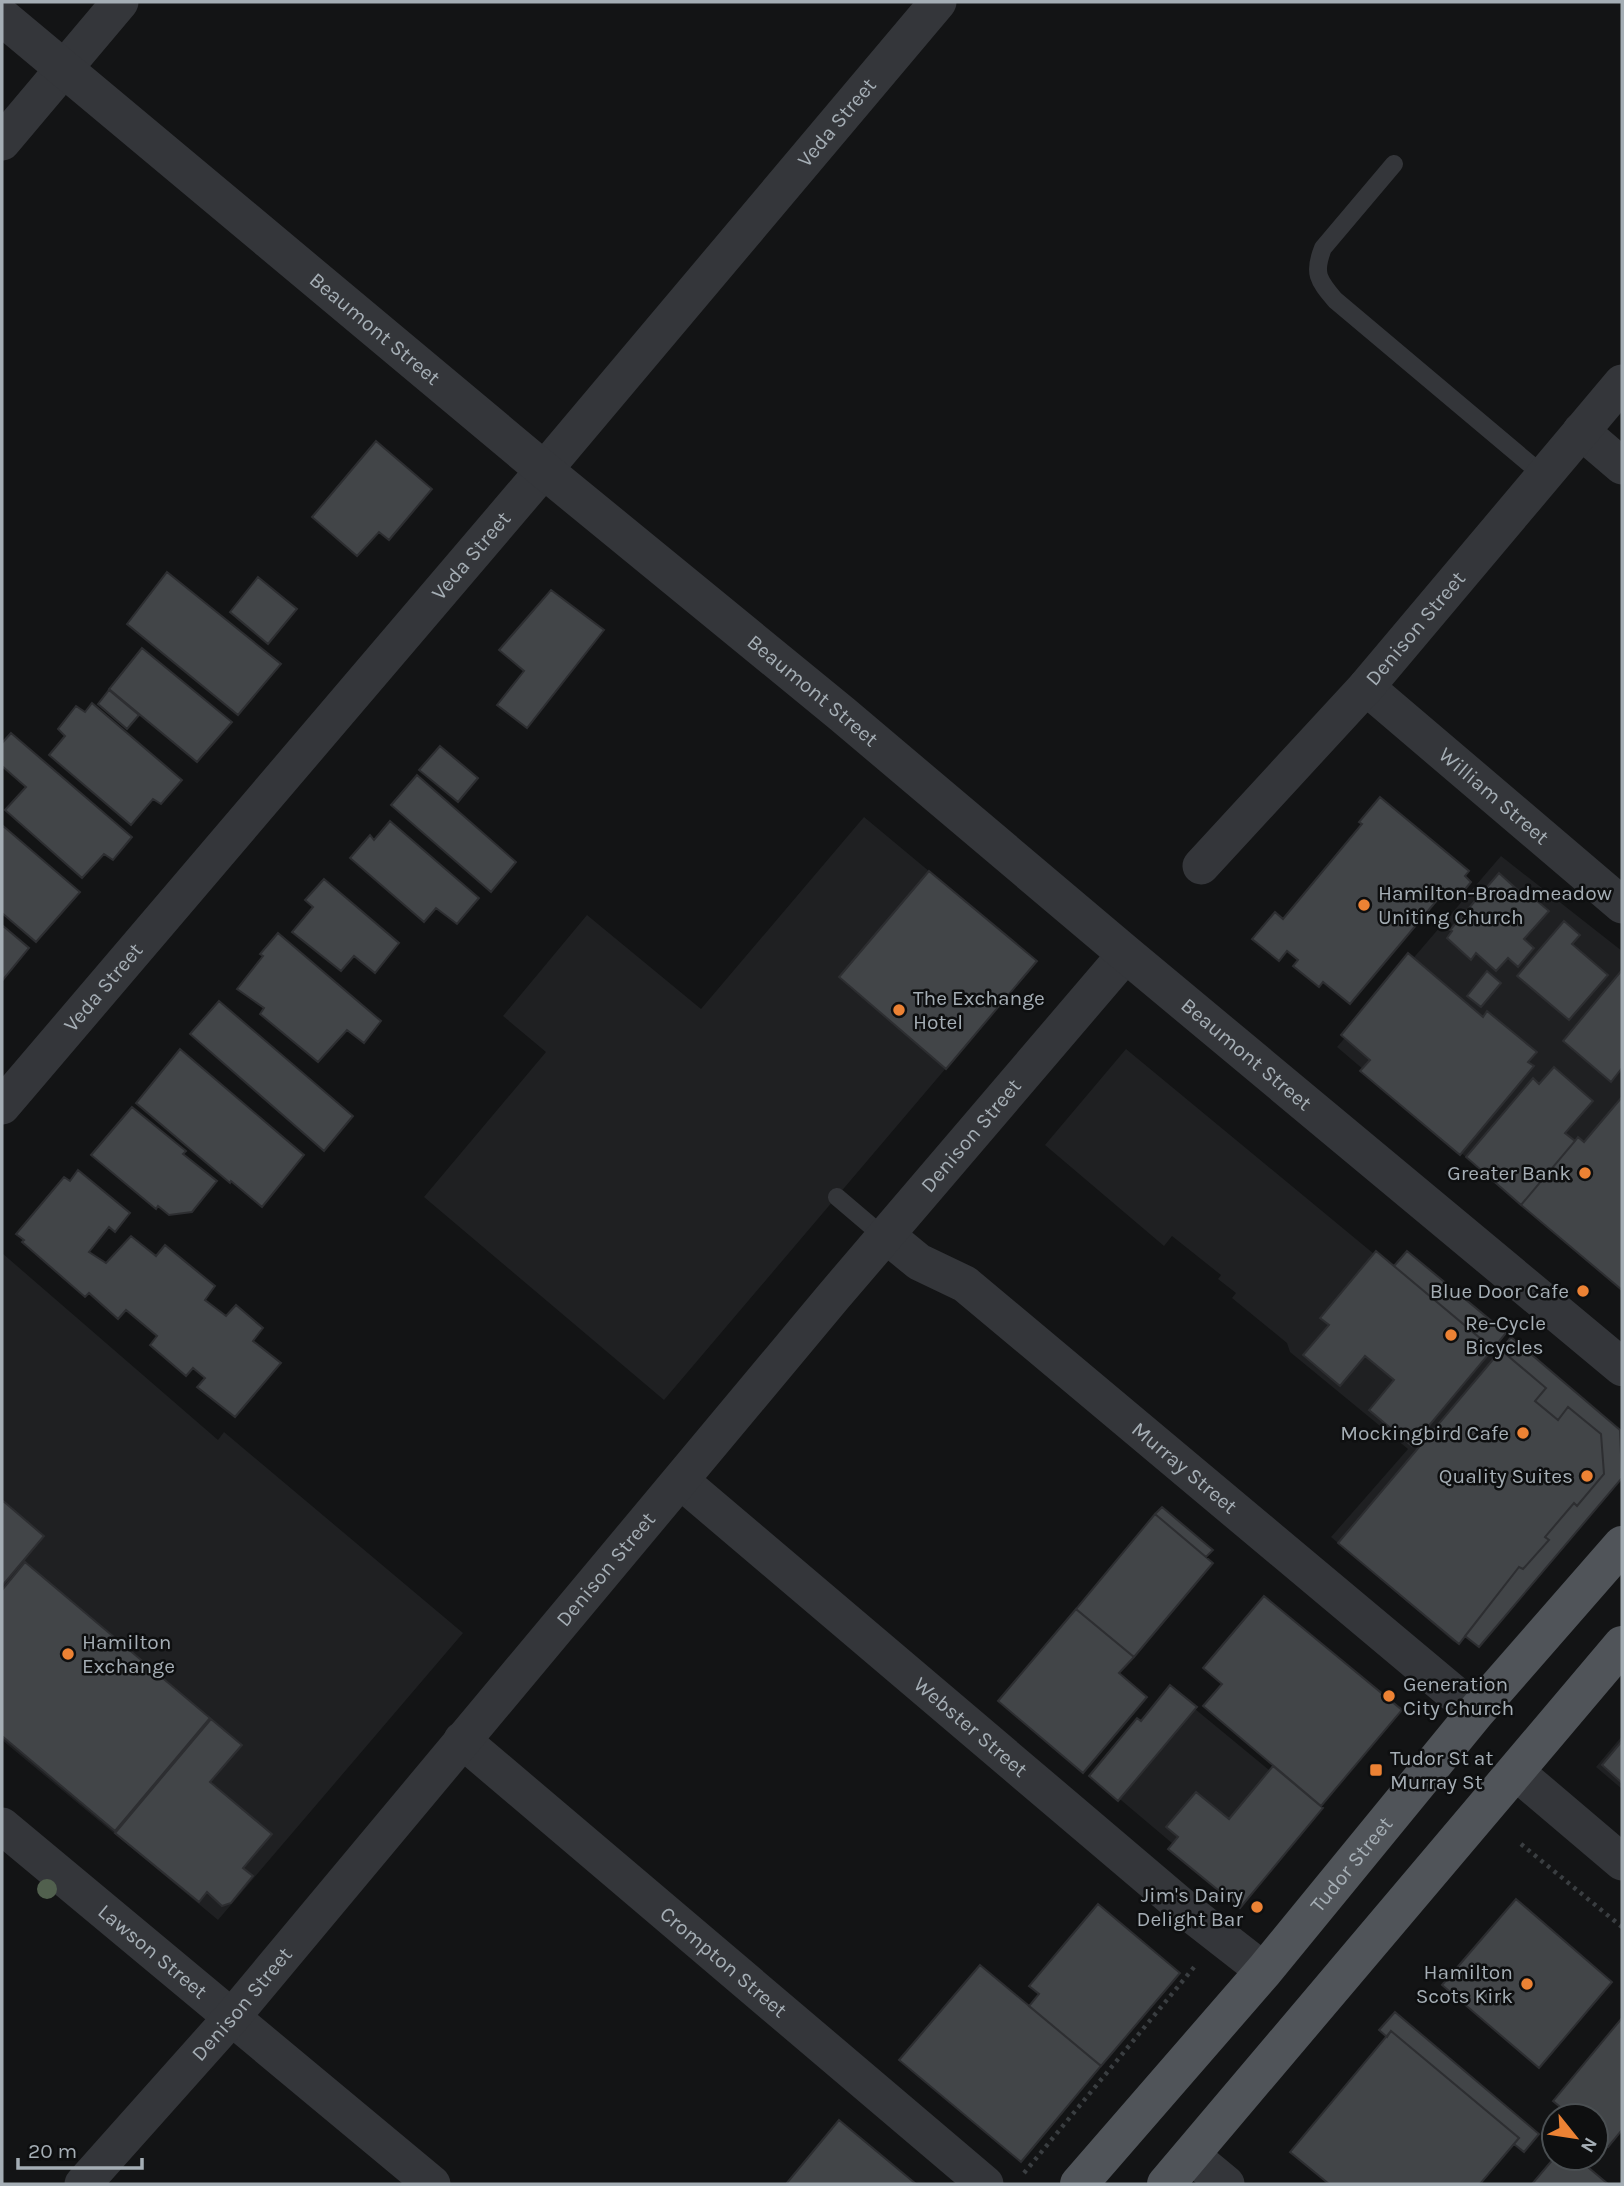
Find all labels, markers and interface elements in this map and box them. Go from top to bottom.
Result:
street label: Veda Street [792,73,881,172]
street label: Beaumont Street [305,267,445,390]
street label: Veda Street [427,507,515,605]
street label: Denison Street [1361,567,1470,690]
street label: Beaumont Street [742,629,883,751]
street label: William Street [1434,742,1554,850]
place label: Hamilton-Broadmeadow Uniting Church [1378,881,1612,929]
marker: Hamilton-Broadmeadow Uniting Church [1356,897,1372,913]
street label: Veda Street [59,938,148,1036]
place label: The Exchange Hotel [913,986,1045,1034]
street label: Beaumont Street [1176,993,1317,1116]
marker: The Exchange Hotel [891,1002,907,1018]
street label: Denison Street [916,1074,1026,1197]
place label: Greater Bank [1447,1161,1571,1185]
marker: Greater Bank [1577,1165,1593,1181]
place label: Blue Door Cafe [1430,1279,1569,1303]
marker: Blue Door Cafe [1575,1283,1591,1299]
place label: Re-Cycle Bicycles [1465,1311,1546,1359]
marker: Re-Cycle Bicycles [1443,1327,1459,1343]
street label: Murray Street [1127,1417,1242,1519]
place label: Mockingbird Cafe [1340,1421,1509,1445]
marker: Mockingbird Cafe [1515,1425,1531,1441]
place label: Quality Suites [1439,1464,1573,1488]
marker: Quality Suites [1579,1468,1595,1484]
street label: Denison Street [551,1507,660,1631]
place label: Hamilton Exchange [82,1630,175,1678]
marker: Hamilton Exchange [60,1646,76,1662]
street label: Webster Street [909,1672,1032,1782]
place label: Generation City Church [1403,1672,1514,1720]
marker: Generation City Church [1381,1688,1397,1704]
place label: Tudor St at Murray St [1390,1746,1493,1794]
marker: Tudor St at Murray St [1368,1762,1384,1778]
street label: Tudor Street [1305,1812,1397,1917]
place label: Jim's Dairy Delight Bar [1137,1883,1243,1931]
street label: Lawson Street [93,1899,212,2004]
marker: Jim's Dairy Delight Bar [1249,1899,1265,1915]
street label: Crompton Street [655,1901,792,2023]
street label: Denison Street [187,1942,297,2066]
place label: Hamilton Scots Kirk [1416,1960,1513,2008]
marker: Hamilton Scots Kirk [1519,1976,1535,1992]
north arrow [1540,2102,1610,2172]
scale bar [18,2126,142,2170]
text: N [1576,2134,1602,2156]
text: 20 m [28,2139,77,2163]

